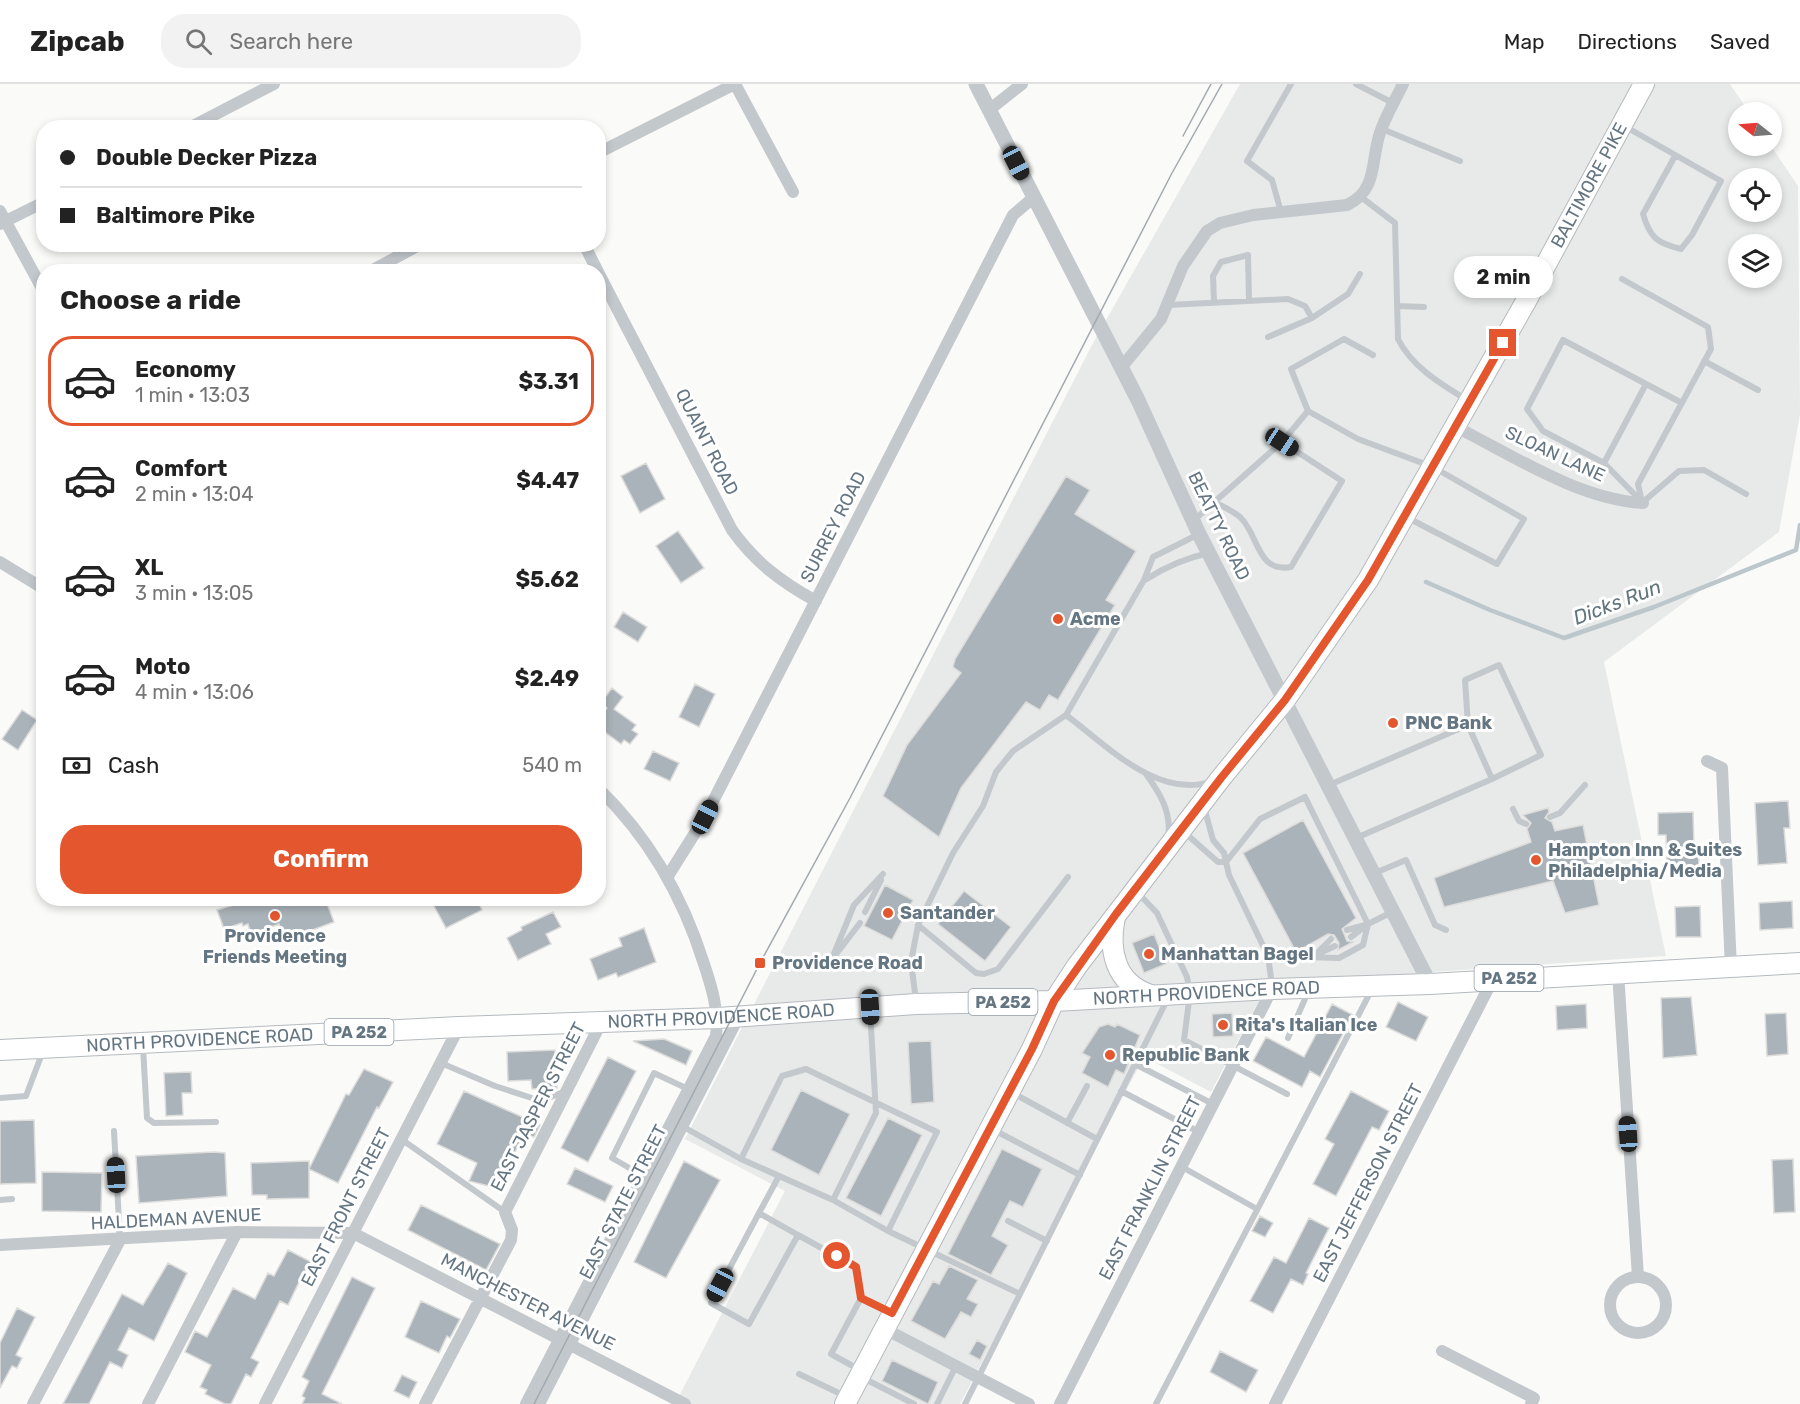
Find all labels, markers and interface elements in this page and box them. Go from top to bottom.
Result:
search box [161,14,581,68]
text: Zipcab [30,25,125,58]
icon: search [182,25,215,58]
text: Search here [230,28,353,55]
text: Map [1504,29,1545,54]
text: Directions [1578,29,1677,54]
text: Saved [1710,29,1770,54]
north arrow [1728,102,1782,156]
map controls [1728,102,1782,288]
street label: BALTIMORE PIKE [1546,119,1632,252]
car [1000,143,1032,183]
text: Double Decker Pizza [96,144,317,171]
button: locate [1728,168,1782,222]
text: Baltimore Pike [96,202,255,229]
button: layers [1728,234,1782,288]
callout: 2 min [1454,256,1552,298]
text: 2 min [1476,265,1531,289]
text: Choose a ride [60,284,241,316]
route end [1489,329,1516,356]
icon: car [63,354,117,408]
text: Economy [135,356,236,383]
text: $3.31 [518,368,579,395]
text: 1 min · 13:03 [135,383,250,407]
street label: QUAINT ROAD [671,385,743,499]
street label: SLOAN LANE [1502,421,1608,487]
car [1262,425,1302,459]
icon: car [63,453,117,507]
text: Comfort [135,455,227,482]
text: $4.47 [516,467,579,494]
street label: SURREY ROAD [796,468,870,586]
street label: BEATTY ROAD [1183,468,1255,584]
text: 2 min · 13:04 [135,482,254,506]
icon: car [63,552,117,606]
text: XL [135,554,163,581]
text: $5.62 [515,566,579,593]
water label: Dicks Run [1570,574,1664,630]
text: 3 min · 13:05 [135,581,253,605]
place label: Acme [1070,608,1121,630]
marker: Acme [1051,612,1065,626]
icon: car [63,651,117,705]
text: Moto [135,653,190,680]
text: $2.49 [515,665,579,692]
text: 4 min · 13:06 [135,680,254,704]
place label: PNC Bank [1405,712,1492,734]
marker: PNC Bank [1386,716,1400,730]
icon: cash [60,749,93,782]
text: Cash [108,752,159,779]
text: 540 m [522,753,582,777]
car [689,797,721,837]
button: Confirm [60,825,582,894]
place label: Hampton Inn & Suites Philadelphia/Media [1548,839,1742,882]
marker: Hampton Inn & Suites Philadelphia/Media [1529,853,1543,867]
place label: Santander [900,902,995,924]
marker: Santander [881,906,895,920]
marker: Providence Friends Meeting [268,909,282,923]
place label: Providence Friends Meeting [203,925,347,968]
place label: Manhattan Bagel [1161,943,1314,965]
marker: Manhattan Bagel [1142,947,1156,961]
place label: Providence Road [772,952,923,974]
marker: Providence Road [753,956,767,970]
road number: PA 252 [1474,965,1544,991]
street label: NORTH PROVIDENCE ROAD [1092,976,1320,1010]
car [860,989,880,1025]
road number: PA 252 [968,989,1038,1015]
street label: NORTH PROVIDENCE ROAD [607,999,835,1033]
place label: Rita's Italian Ice [1235,1014,1378,1036]
marker: Rita's Italian Ice [1216,1018,1230,1032]
road number: PA 252 [324,1019,394,1045]
street label: EAST JASPER STREET [486,1019,590,1195]
street label: NORTH PROVIDENCE ROAD [86,1023,314,1057]
place label: Republic Bank [1122,1044,1250,1066]
marker: Republic Bank [1103,1048,1117,1062]
street label: EAST JEFFERSON STREET [1308,1080,1428,1286]
street label: EAST FRANKLIN STREET [1094,1092,1206,1284]
car [1618,1115,1638,1153]
street label: EAST STATE STREET [575,1121,671,1283]
street label: EAST FRONT STREET [296,1124,396,1290]
car [106,1157,126,1193]
street label: HALDEMAN AVENUE [90,1204,262,1234]
route start [823,1242,850,1269]
street label: MANCHESTER AVENUE [437,1248,619,1356]
car [704,1265,736,1305]

